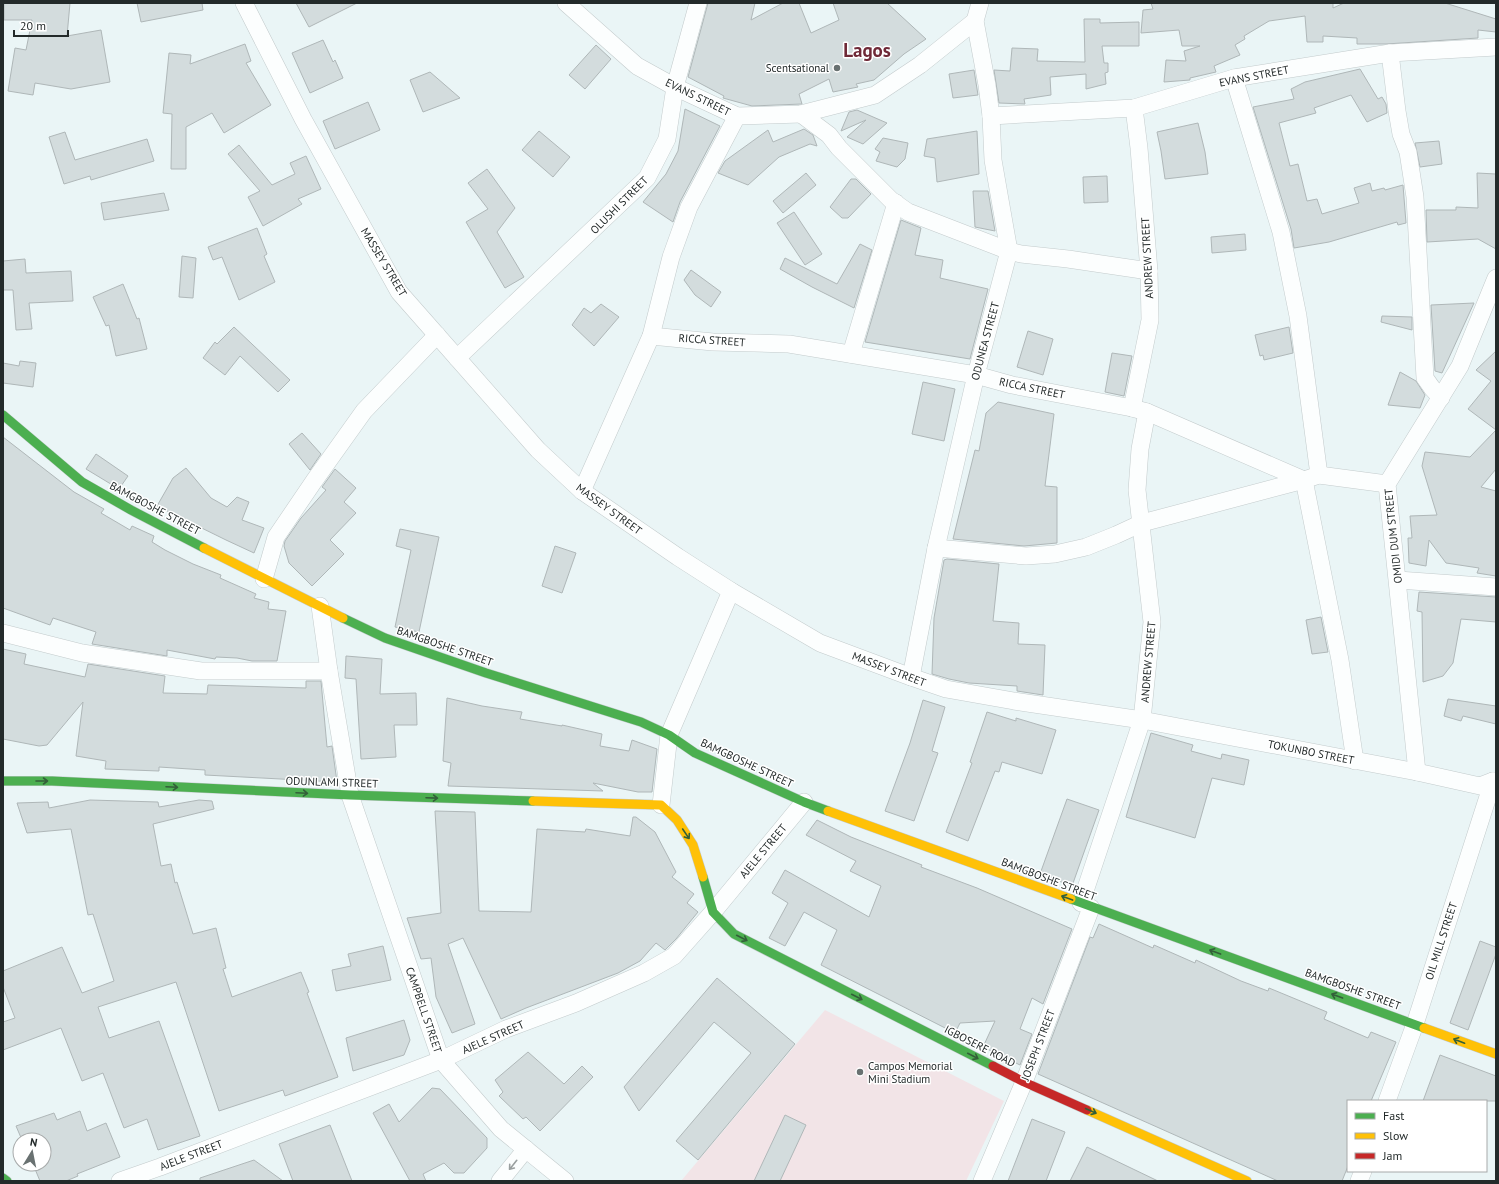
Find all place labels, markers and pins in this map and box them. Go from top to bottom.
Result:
place label: Scentsational [766,61,830,75]
marker: Scentsational [832,63,842,73]
place label: Campos Memorial Mini Stadium [868,1059,953,1086]
marker: Campos Memorial Mini Stadium [855,1067,865,1077]

